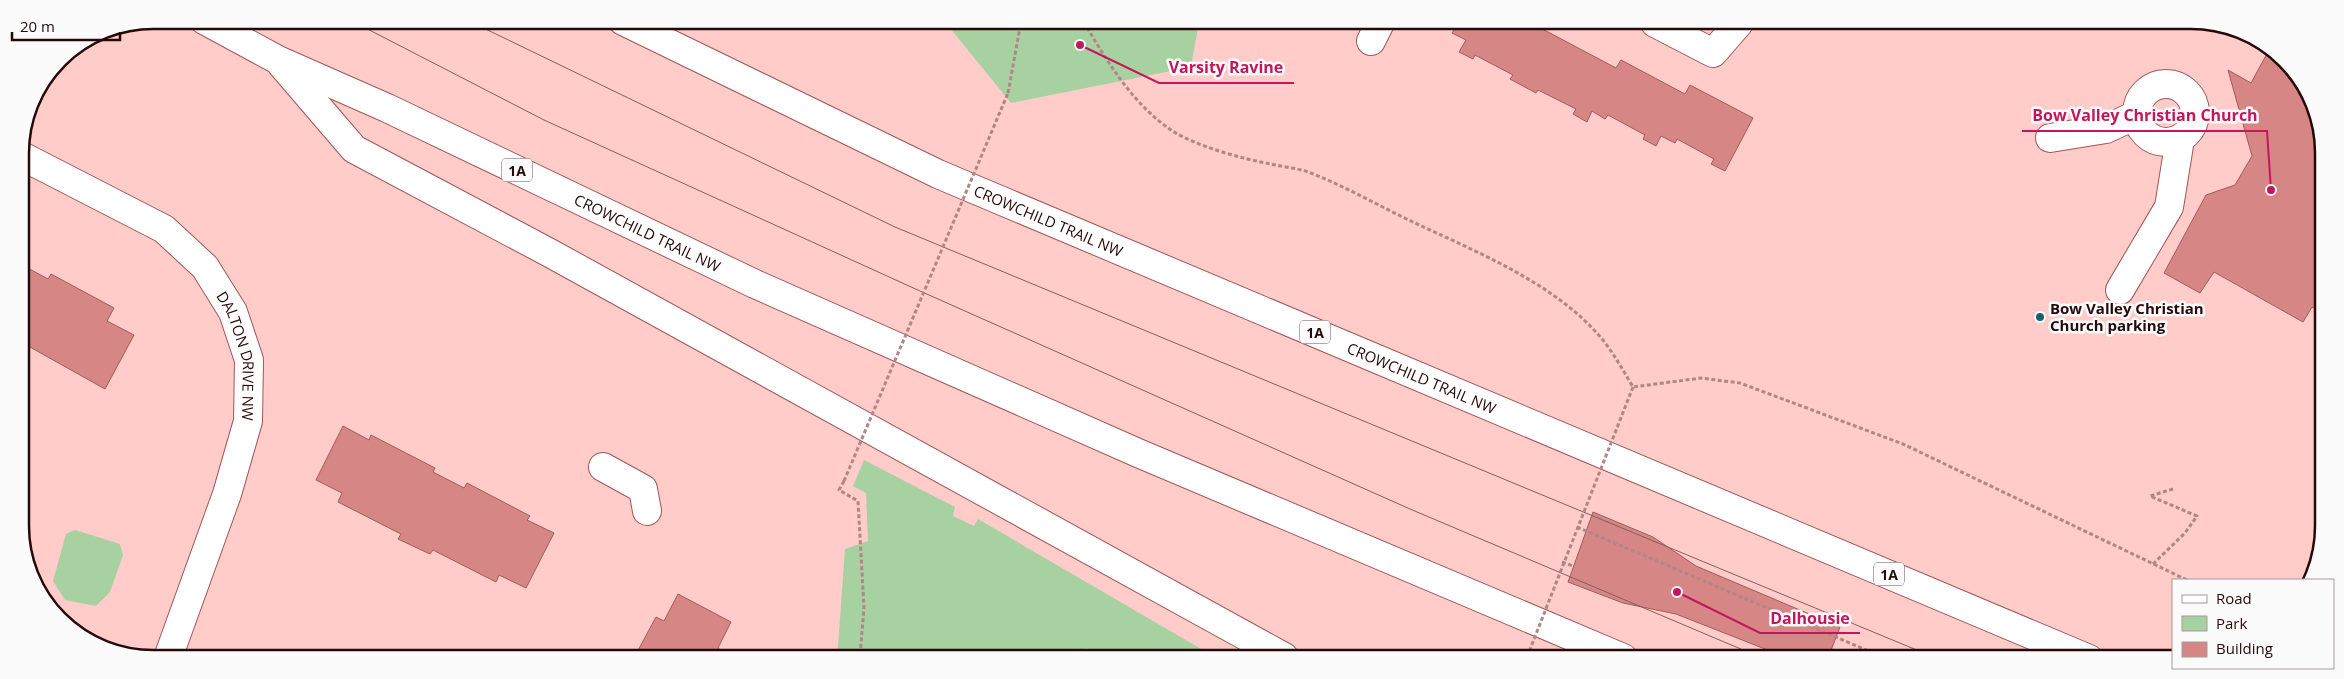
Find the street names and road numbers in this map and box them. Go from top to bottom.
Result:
road number: 1A [502,158,532,182]
street label: CROWCHILD TRAIL NW [971,180,1126,261]
street label: CROWCHILD TRAIL NW [571,189,724,276]
street label: DALTON DRIVE NW [212,287,259,421]
road number: 1A [1300,321,1330,344]
street label: CROWCHILD TRAIL NW [1344,338,1499,418]
road number: 1A [1874,562,1904,586]

